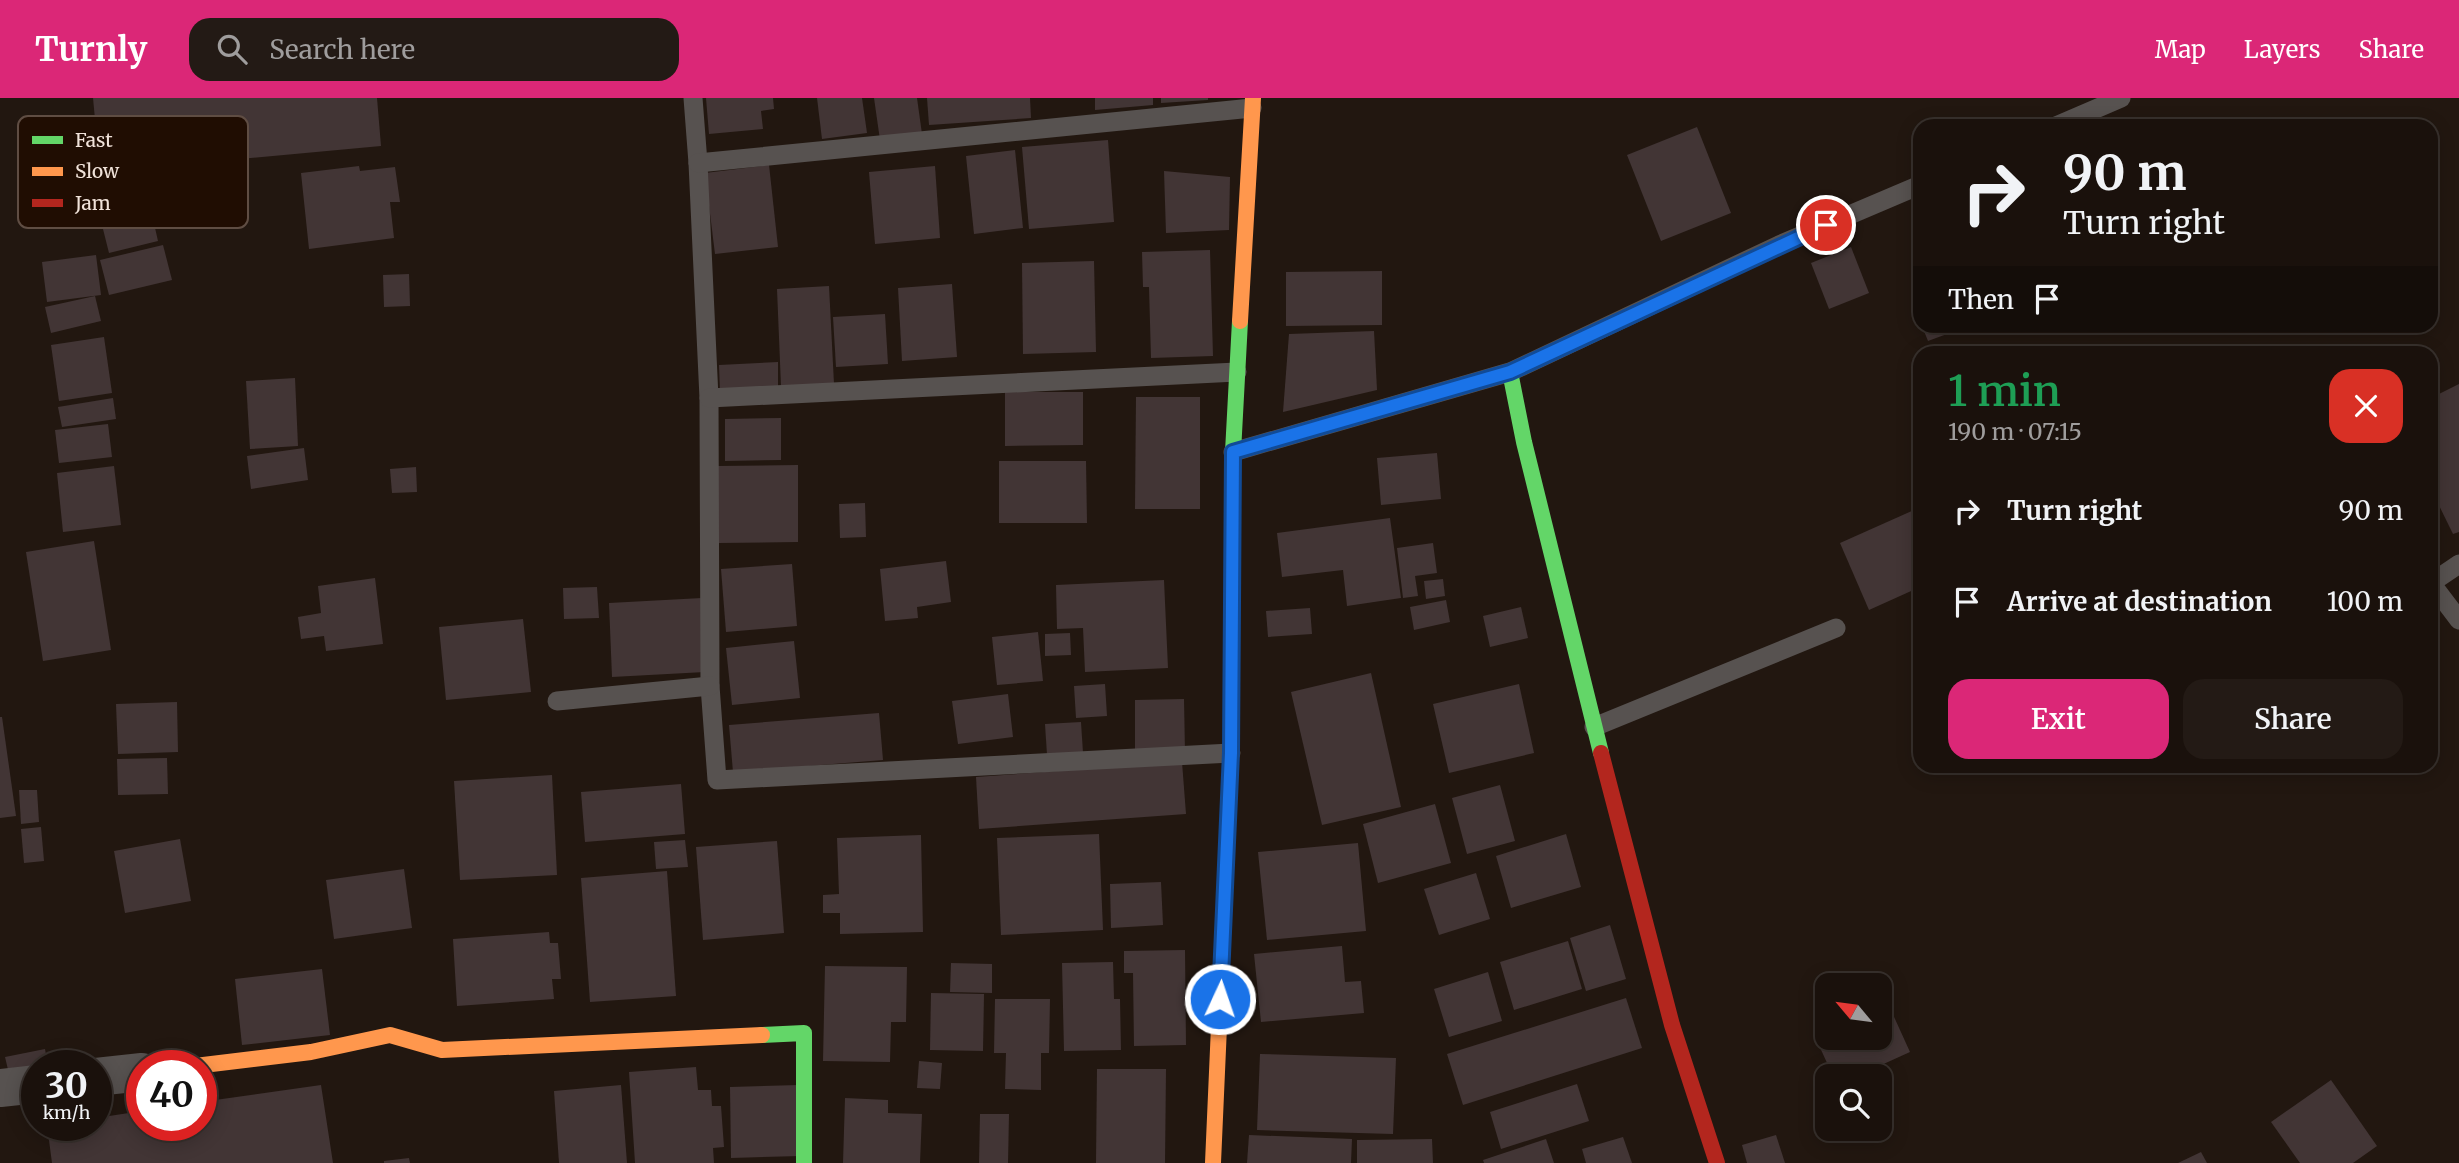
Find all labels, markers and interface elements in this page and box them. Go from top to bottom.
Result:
search box [189,18,679,81]
text: Turnly [35,29,147,70]
icon: search [213,30,251,68]
text: Search here [269,33,415,66]
text: Map [2155,34,2206,65]
text: Layers [2244,34,2320,65]
text: Share [2358,34,2424,65]
legend [18,116,248,228]
text: Fast [75,128,113,152]
text: 90 m [2063,142,2187,203]
icon: right [1948,147,2039,238]
text: Slow [75,159,120,183]
text: Jam [74,191,111,215]
pin [1796,195,1856,255]
text: Turn right [2063,203,2225,243]
icon: arrive [1807,206,1845,244]
icon: arrive [2028,280,2066,318]
text: Then [1948,283,2014,316]
text: 1 min [1948,365,2061,417]
button: close [2329,369,2403,443]
text: 190 m · 07:15 [1948,417,2082,446]
icon: right [1948,492,1986,530]
text: Turn right [2007,494,2142,527]
text: 90 m [2339,494,2403,527]
icon: arrive [1948,583,1986,621]
text: Arrive at destination [2007,585,2272,618]
text: 100 m [2327,585,2403,618]
button: Exit [1948,679,2169,759]
button: Share [2183,679,2403,759]
position arrow [1183,962,1257,1036]
north arrow [1815,973,1892,1050]
map controls [1815,973,1892,1141]
speed limit sign: 40 [126,1050,217,1141]
text: 30 [45,1064,88,1108]
button: search [1815,1064,1892,1141]
text: km/h [43,1101,90,1124]

